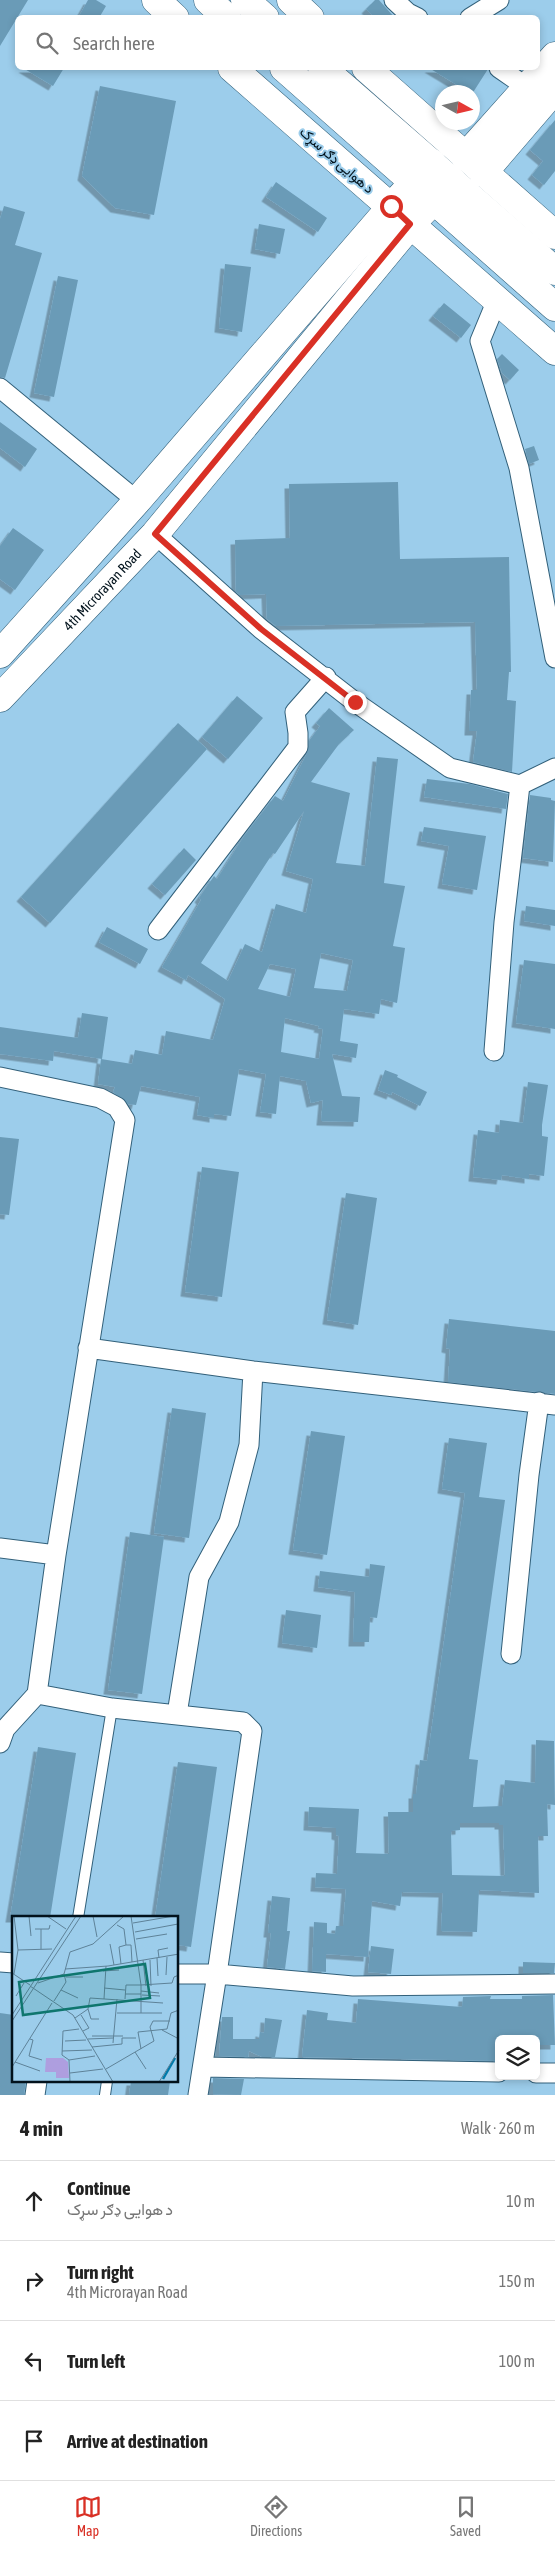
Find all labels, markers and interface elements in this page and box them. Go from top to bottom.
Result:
search box [15,15,540,70]
icon: search [33,29,61,57]
text: Search here [73,32,155,54]
north arrow [435,85,480,130]
street label: د هوایی ډګر سړک [295,124,377,198]
route start [380,195,403,218]
street label: 4th Microrayan Road [60,546,145,634]
route end [344,691,367,714]
inset map [12,1916,179,2082]
map controls [495,2035,540,2080]
button: layers [495,2035,540,2080]
text: 4 min [20,2116,63,2140]
text: Walk · 260 m [461,2119,535,2137]
text: Continue [67,2177,131,2199]
icon: ahead [20,2187,48,2215]
text: 10 m [506,2192,535,2210]
text: د هوایی ډګر سړک [67,2200,173,2218]
text: Turn right [67,2261,134,2283]
icon: right [20,2267,48,2295]
text: 150 m [499,2272,535,2290]
text: 4th Microrayan Road [67,2283,188,2301]
icon: left [20,2347,48,2375]
text: Turn left [67,2350,125,2372]
text: 100 m [499,2352,535,2370]
icon: arrive [20,2427,48,2455]
text: Arrive at destination [67,2430,208,2452]
tab: Map [74,2493,102,2539]
tab: Directions [250,2493,302,2539]
tab: Saved [450,2493,481,2539]

